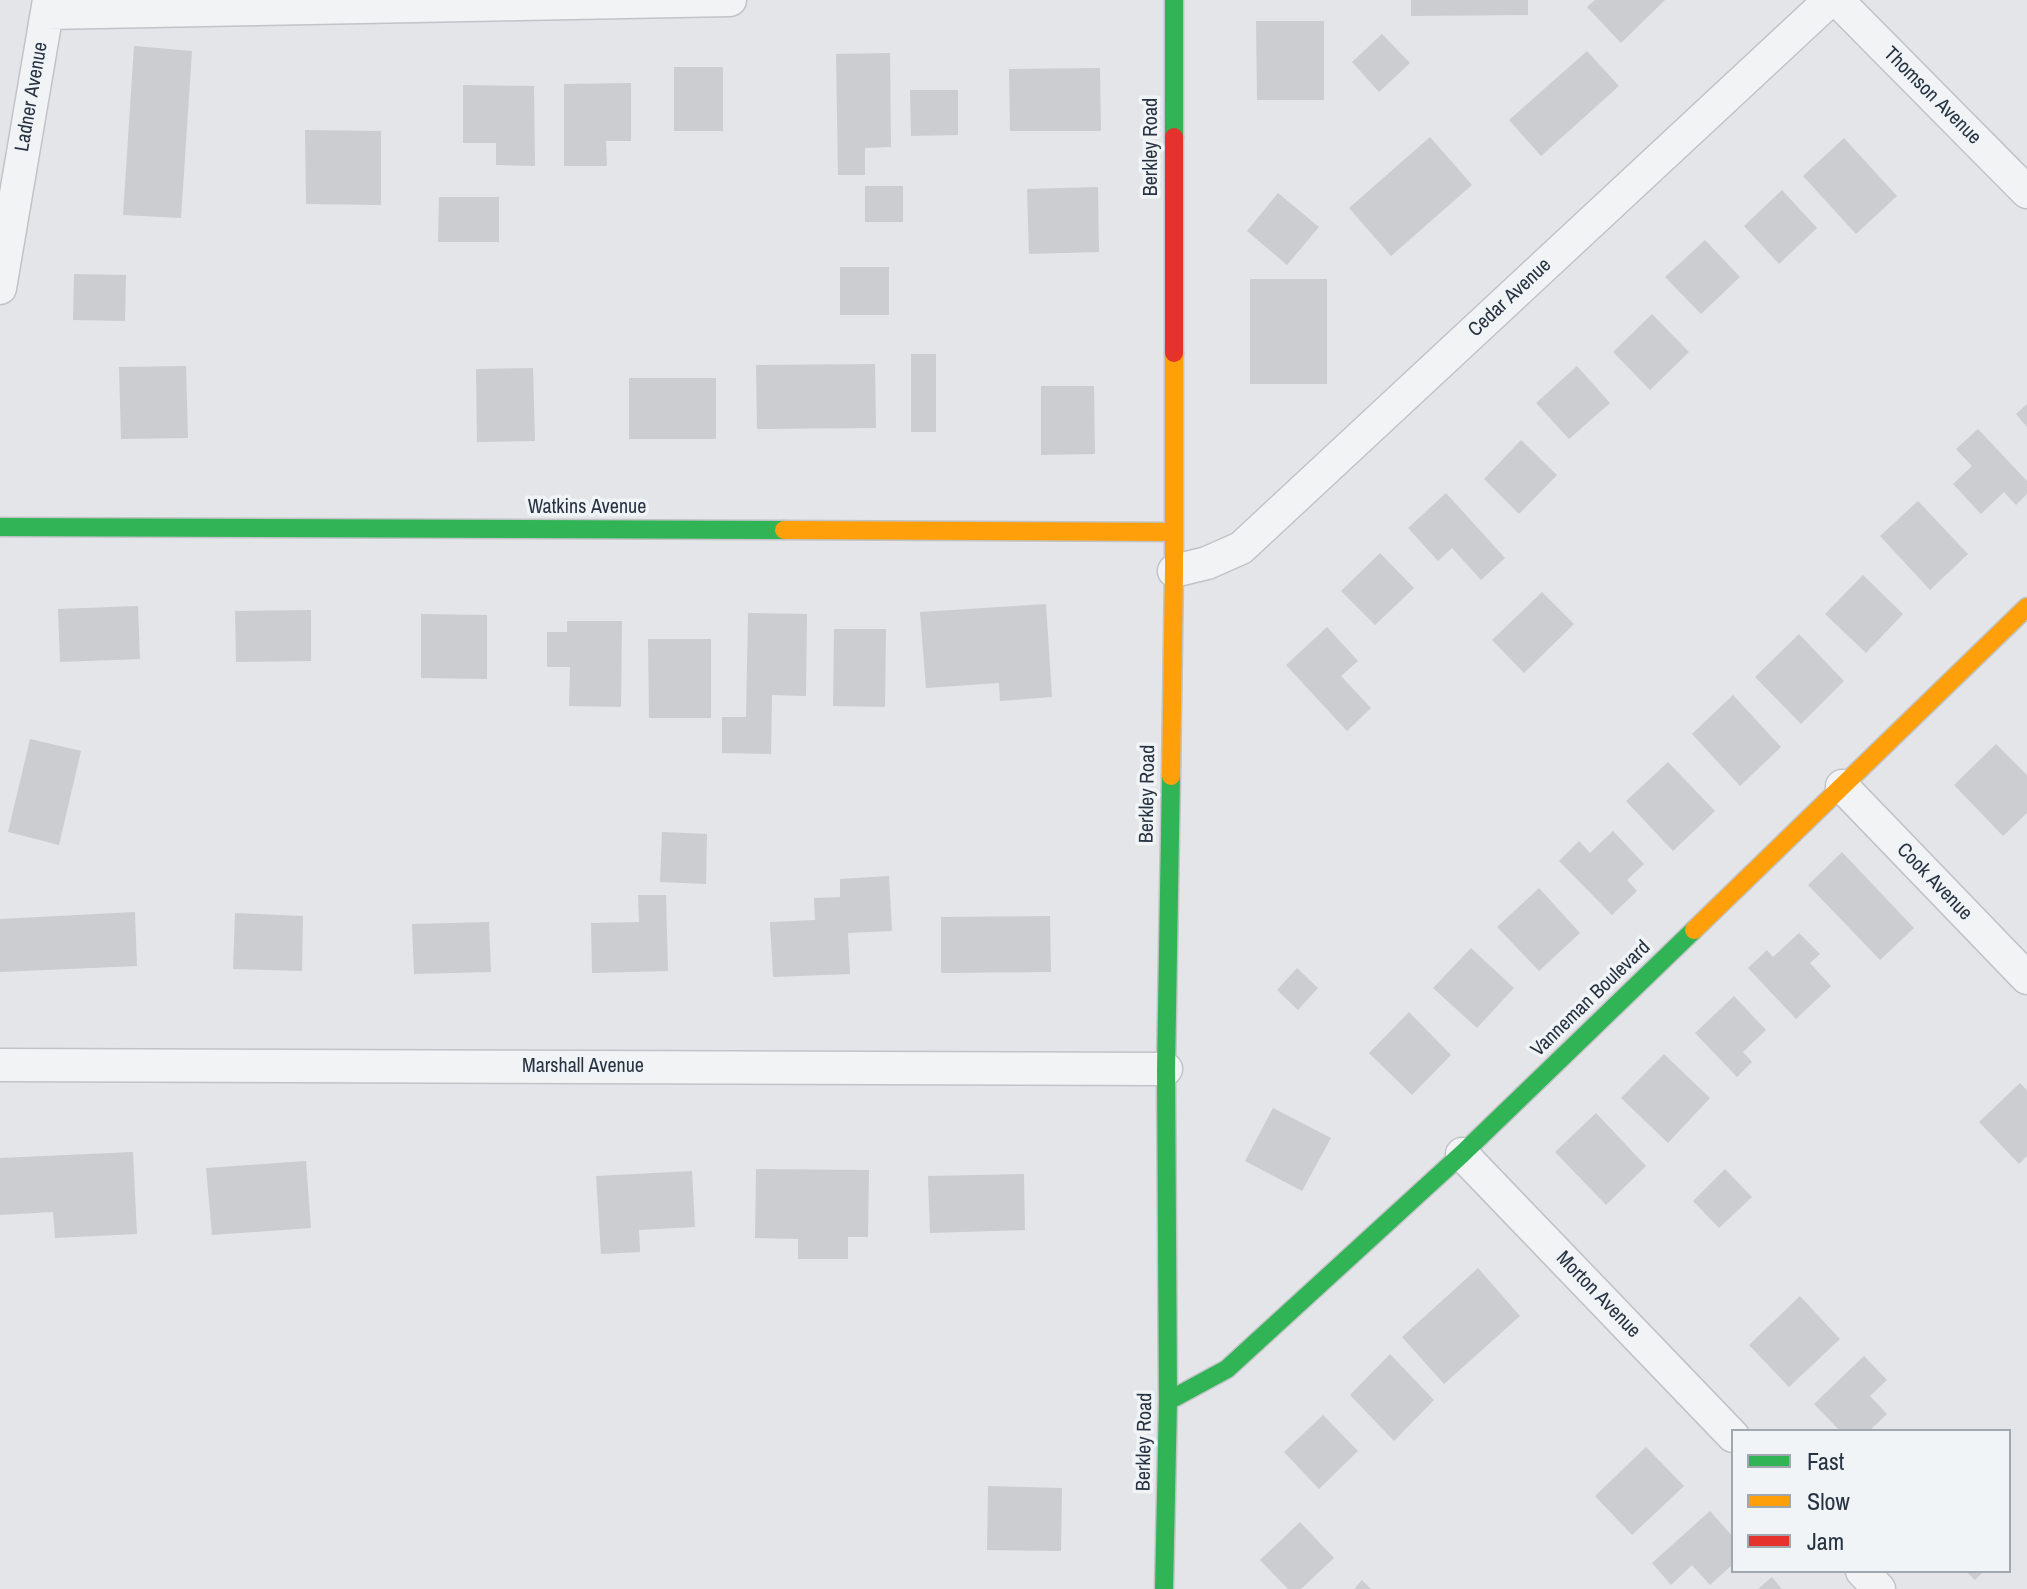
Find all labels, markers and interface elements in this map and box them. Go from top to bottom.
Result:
street label: Ladner Avenue [11,40,53,154]
street label: Thomson Avenue [1878,42,1986,150]
street label: Berkley Road [1140,98,1164,196]
street label: Cedar Avenue [1464,254,1556,342]
street label: Watkins Avenue [528,496,646,520]
street label: Berkley Road [1135,745,1161,843]
street label: Cook Avenue [1891,838,1977,926]
street label: Vanneman Boulevard [1526,936,1656,1062]
street label: Marshall Avenue [522,1055,644,1079]
street label: Morton Avenue [1551,1247,1645,1343]
street label: Berkley Road [1132,1393,1158,1491]
legend [1731,1429,2011,1573]
text: Fast [1807,1445,1844,1477]
text: Slow [1807,1485,1850,1517]
text: Jam [1807,1525,1844,1557]

